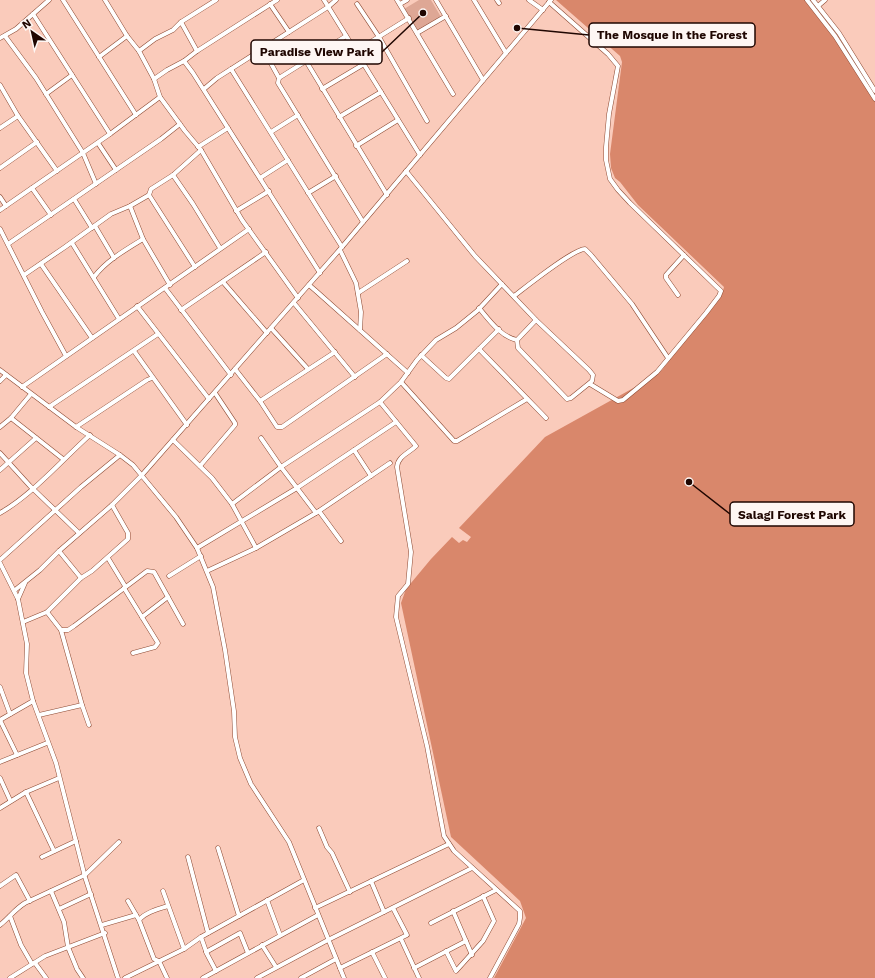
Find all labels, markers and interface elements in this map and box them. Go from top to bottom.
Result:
north arrow [12,12,52,52]
text: N [20,16,34,32]
callout: The Mosque in the Forest [589,23,755,47]
text: The Mosque in the Forest [597,28,748,42]
callout: Paradise View Park [251,40,382,64]
text: Paradise View Park [260,45,375,59]
callout: Salagi Forest Park [730,502,854,526]
text: Salagi Forest Park [738,508,847,522]

